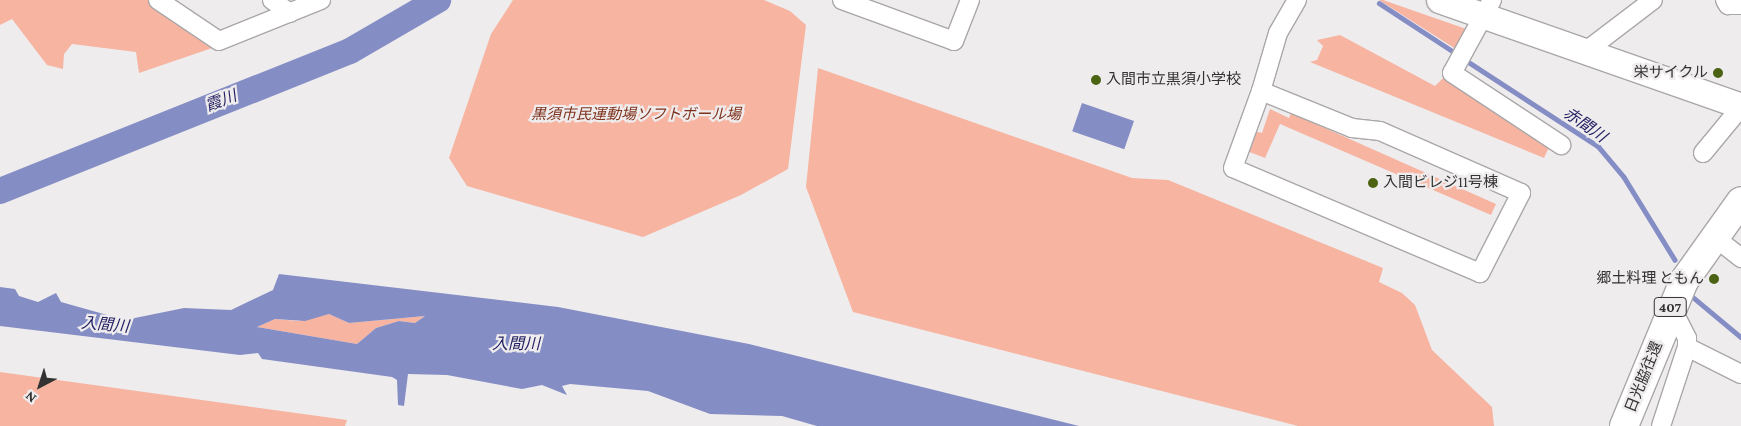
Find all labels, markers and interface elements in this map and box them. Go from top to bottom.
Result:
place label: 栄サイクル [1633,64,1708,82]
marker: 栄サイクル [1712,67,1724,79]
place label: 入間市立黒須小学校 [1106,71,1241,89]
marker: 入間市立黒須小学校 [1090,74,1102,86]
water label: 霞川 [203,86,239,116]
water label: 赤間川 [1560,103,1610,147]
park label: 黒須市民運動場ソフトボール場 [531,106,741,124]
place label: 入間ビレジ11号棟 [1383,174,1498,192]
marker: 入間ビレジ11号棟 [1367,177,1379,189]
place label: 郷土料理 ともん [1596,270,1704,288]
marker: 郷土料理 ともん [1708,273,1720,285]
road number: 407 [1654,296,1686,318]
water label: 入間川 [80,313,130,337]
water label: 入間川 [492,334,540,354]
street label: 日光脇往還 [1622,339,1666,415]
north arrow [15,361,65,411]
text: N [22,388,39,407]

